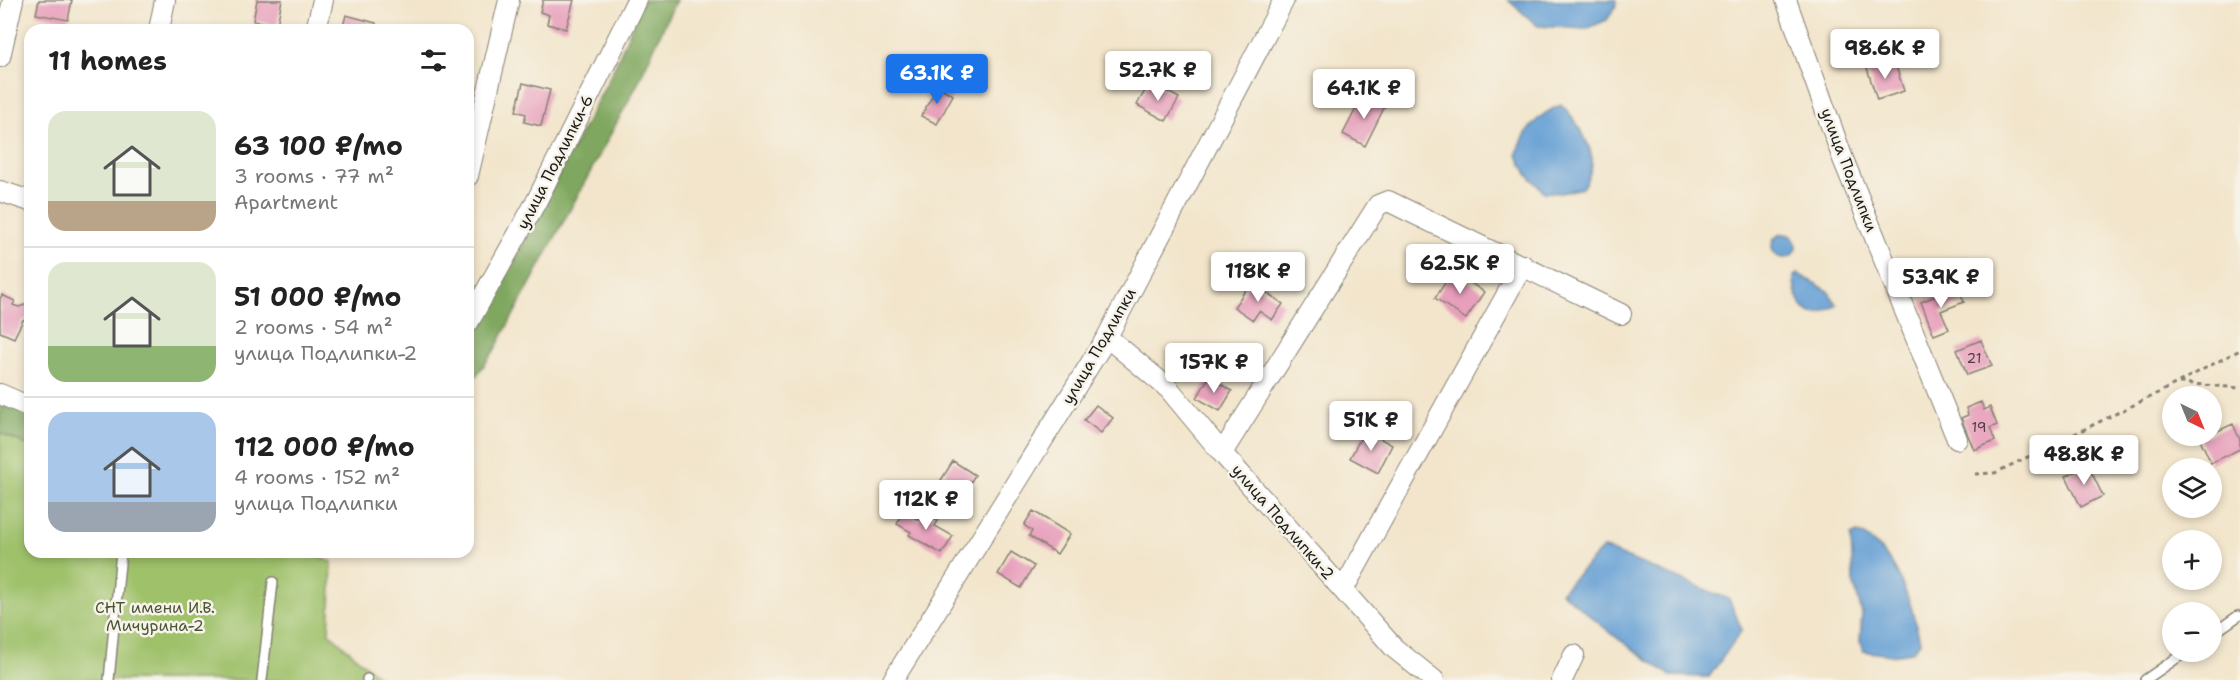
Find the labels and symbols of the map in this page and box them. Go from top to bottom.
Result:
pin: 98.6K ₽ [1830,29,1940,80]
pin: 52.7K ₽ [1103,51,1213,102]
pin: 63.1K ₽ [882,54,992,105]
pin: 64.1K ₽ [1309,69,1419,120]
street label: улица Подлипки-6 [512,91,598,233]
street label: улица Подлипки [1816,105,1882,235]
pin: 62.5K ₽ [1405,244,1515,295]
pin: 118K ₽ [1209,252,1307,303]
pin: 53.9K ₽ [1886,258,1996,309]
street label: улица Подлипки [1057,284,1141,408]
pin: 157K ₽ [1165,343,1263,394]
house number: 21 [1967,349,1981,367]
north arrow [2162,386,2222,446]
pin: 51K ₽ [1329,401,1413,452]
house number: 19 [1971,418,1987,436]
pin: 48.8K ₽ [2029,435,2139,486]
street label: улица Подлипки-2 [1227,460,1339,584]
pin: 112K ₽ [877,480,975,531]
park label: СНТ имени И.В. Мичурина-2 [95,597,215,636]

